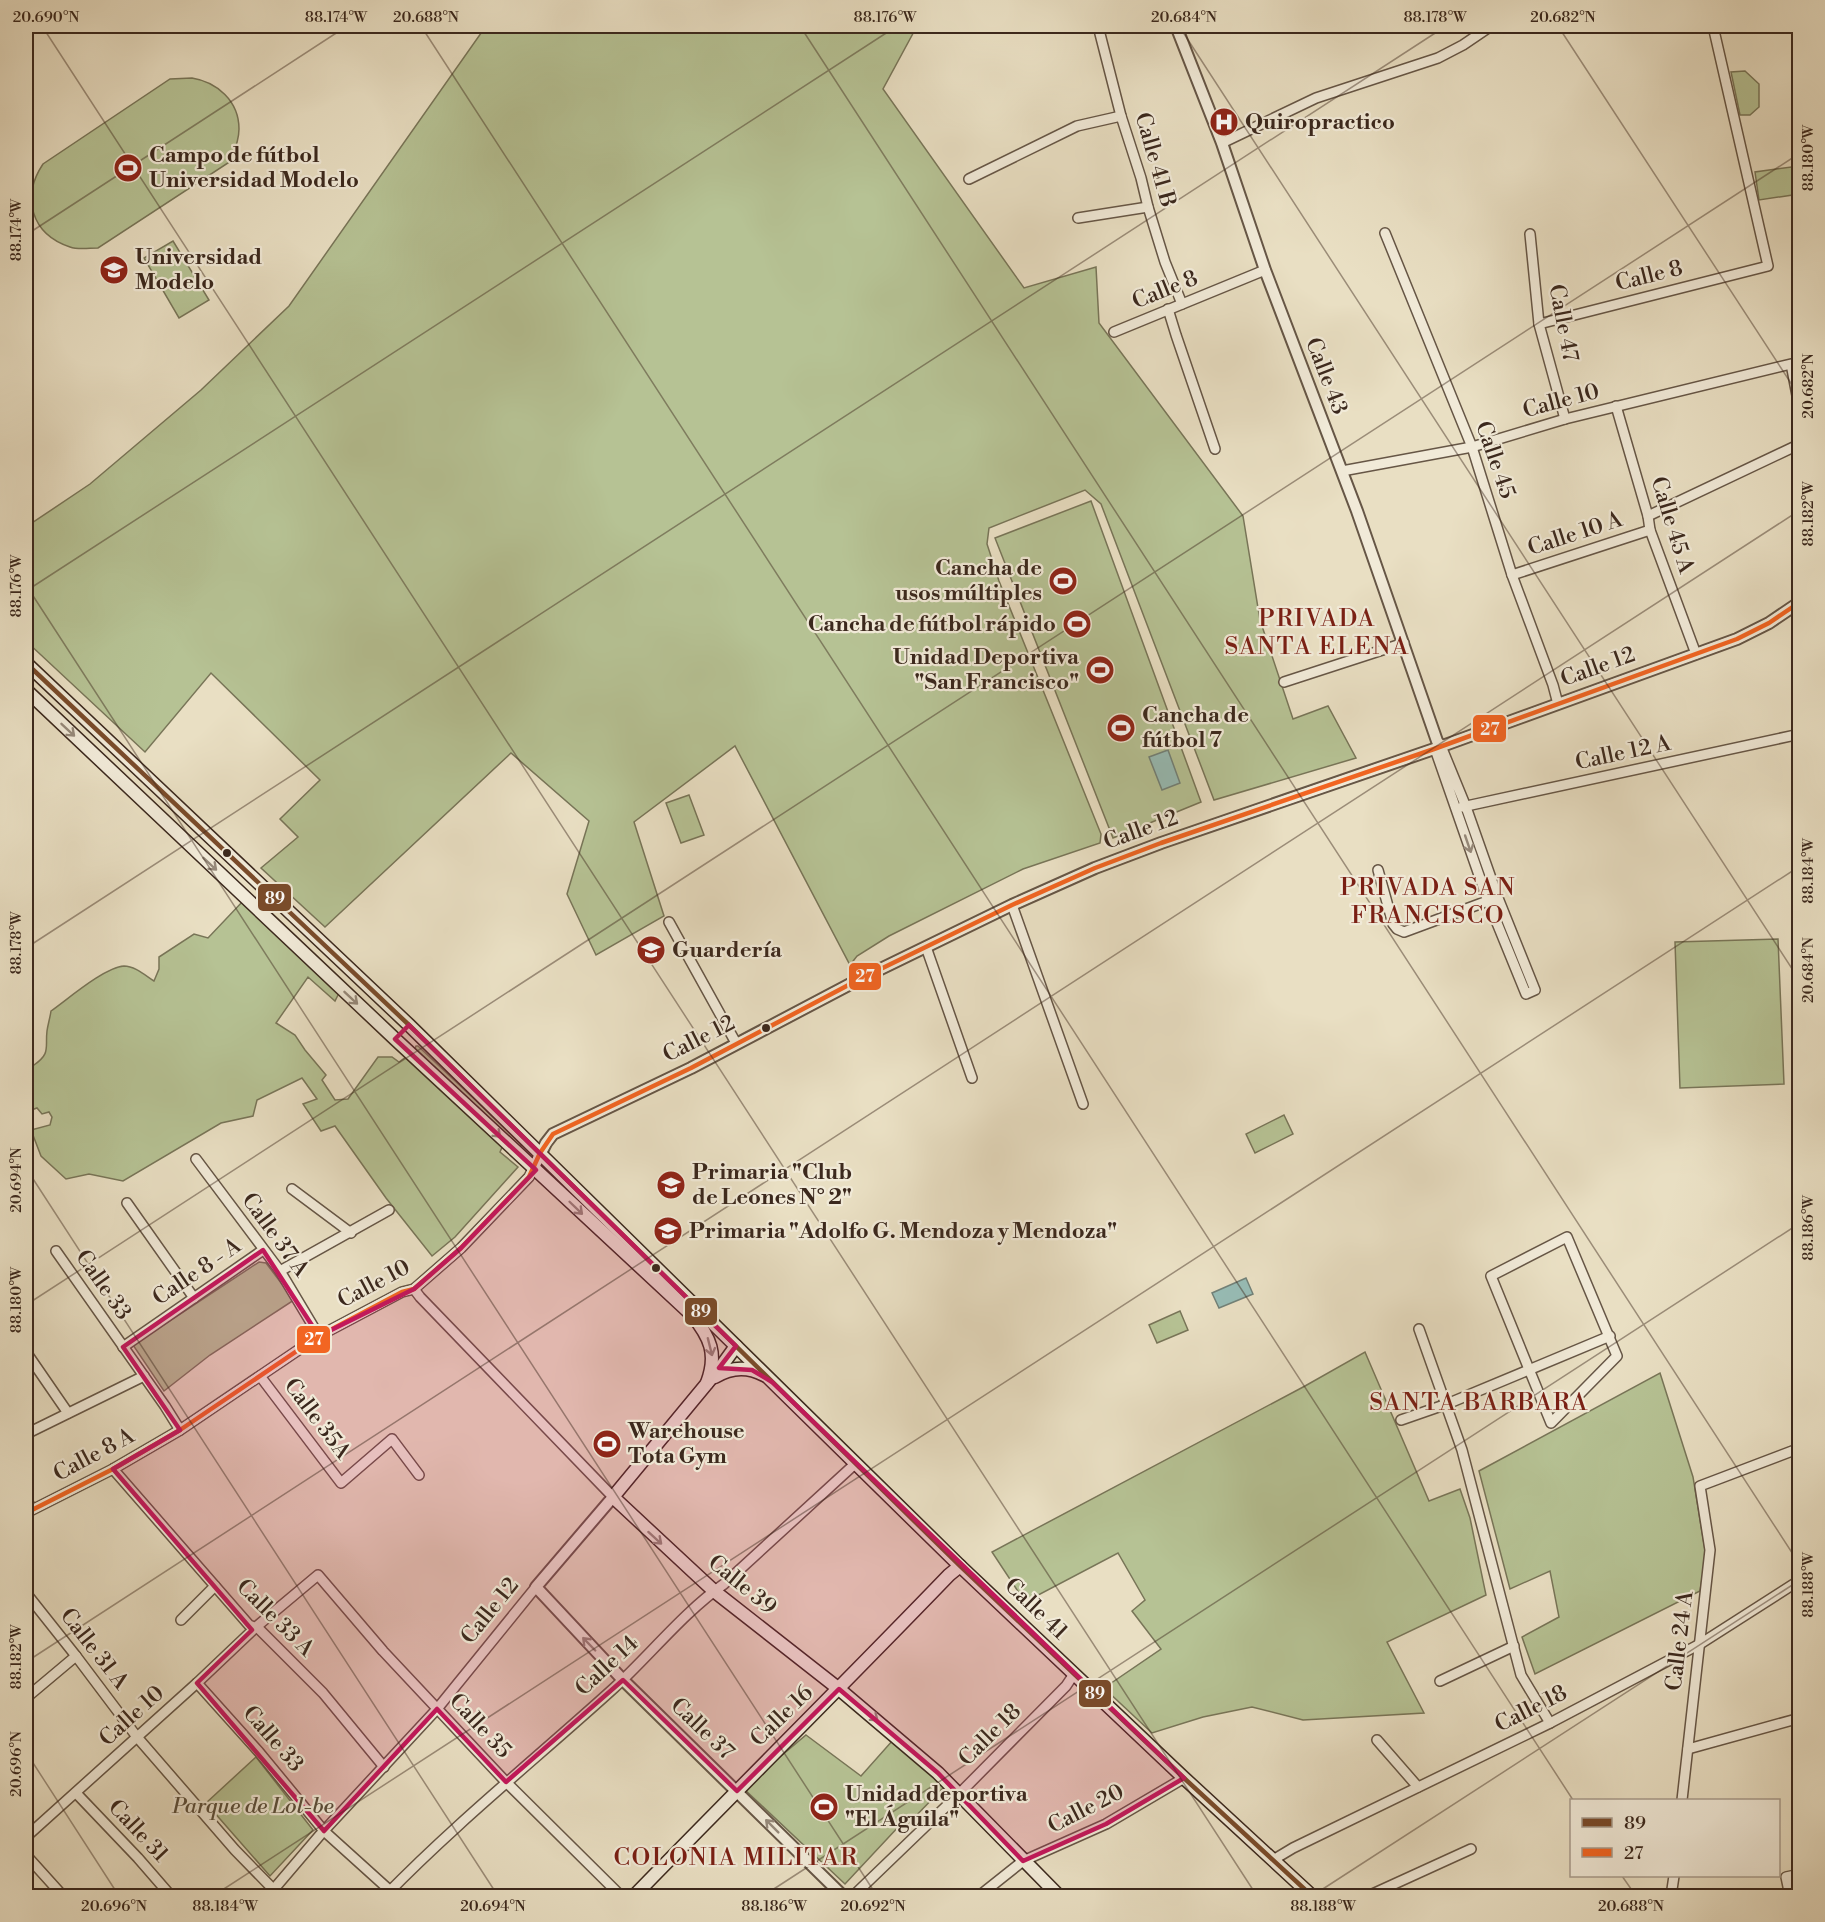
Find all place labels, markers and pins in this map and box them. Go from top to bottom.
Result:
hospital icon: Quiropractico [1208,106,1240,138]
place label: Quiropractico [1245,109,1395,136]
place label: Campo de fútbol Universidad Modelo [149,142,359,194]
sports icon: Campo de fútbol Universidad Modelo [112,152,144,184]
place label: Universidad Modelo [135,244,262,296]
school or university icon: Universidad Modelo [98,254,130,286]
place label: Cancha de usos múltiples [895,555,1042,607]
sports icon: Cancha de usos múltiples [1047,565,1079,597]
sports icon: Cancha de fútbol rápido [1061,608,1093,640]
place label: Cancha de fútbol rápido [808,611,1056,638]
place label: Unidad Deportiva "San Francisco" [893,644,1080,696]
sports icon: Unidad Deportiva "San Francisco" [1084,654,1116,686]
place label: Cancha de fútbol 7 [1142,702,1249,754]
sports icon: Cancha de fútbol 7 [1105,712,1137,744]
unlabelled marker [221,847,233,859]
school or university icon: Guardería [635,934,667,966]
place label: Guardería [672,937,783,964]
unlabelled marker [760,1022,772,1034]
place label: Primaria "Club de Leones N° 2" [692,1159,852,1211]
school or university icon: Primaria "Club de Leones N° 2" [655,1169,687,1201]
school or university icon: Primaria "Adolfo G. Mendoza y Mendoza" [652,1215,684,1247]
place label: Primaria "Adolfo G. Mendoza y Mendoza" [689,1218,1117,1245]
unlabelled marker [650,1262,662,1274]
place label: Warehouse Tota Gym [627,1418,745,1470]
sports icon: Warehouse Tota Gym [591,1428,623,1460]
place label: Unidad deportiva "El Águila" [845,1781,1029,1833]
sports icon: Unidad deportiva "El Águila" [808,1791,840,1823]

